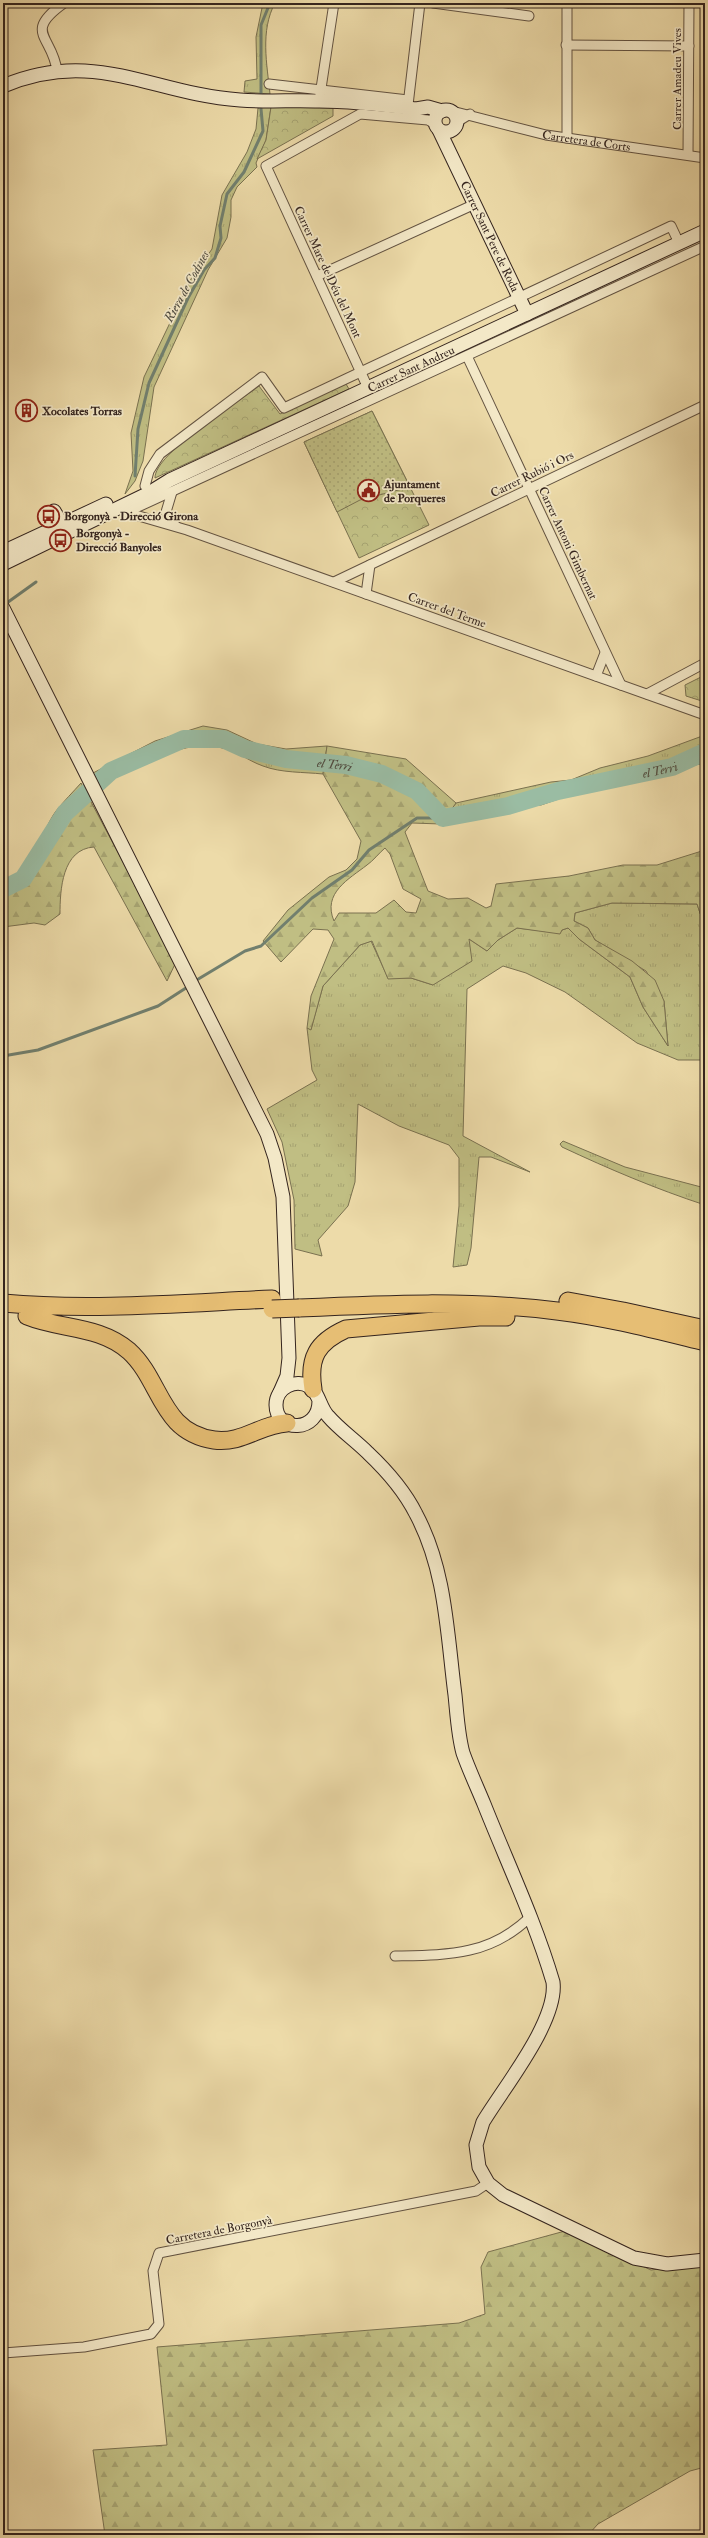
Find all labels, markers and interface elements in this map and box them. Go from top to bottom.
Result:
street label: Carrer Amadeu Vives [670,28,685,130]
street label: Carretera de Corts [541,128,631,155]
street label: Carrer Sant Pere de Roda [457,179,523,295]
street label: Carrer Mare de Déu del Mont [290,204,365,341]
water label: Riera de Codines [160,248,213,326]
street label: Carrer Sant Andreu [365,343,457,396]
building icon: Xocolates Torras [14,398,40,424]
place label: Xocolates Torras [42,404,122,419]
street label: Carrer Rubió i Ors [488,448,576,501]
place label: Ajuntament de Porqueres [383,477,445,506]
public building icon: Ajuntament de Porqueres [356,478,382,504]
street label: Carrer Antoni Gimbernat [535,484,600,602]
bus stop icon: Borgonyà - Direcció Girona [36,503,62,529]
place label: Borgonyà - Direcció Girona [64,509,199,524]
place label: Borgonyà - Direcció Banyoles [76,526,161,555]
bus stop icon: Borgonyà - Direcció Banyoles [47,527,73,553]
street label: Carrer del Terme [406,589,488,632]
water label: el Terri [316,755,354,775]
water label: el Terri [641,758,681,782]
street label: Carretera de Borgonyà [165,2213,275,2248]

